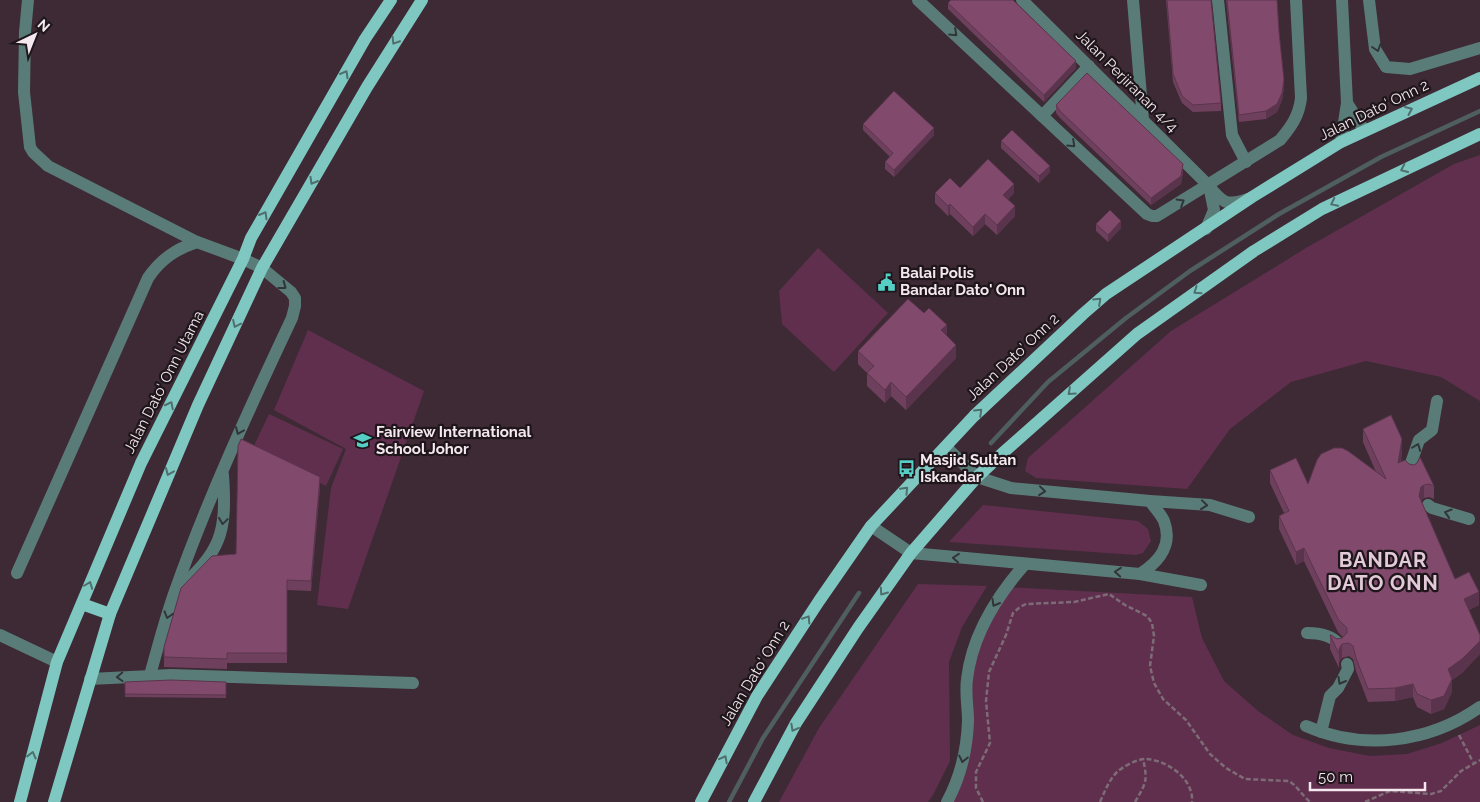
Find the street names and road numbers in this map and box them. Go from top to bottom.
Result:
street label: Jalan Perjiranan 4/4 [1072,26,1182,136]
street label: Jalan Dato' Onn 2 [1316,76,1432,144]
street label: Jalan Dato' Onn Utama [120,308,208,456]
street label: Jalan Dato' Onn 2 [963,310,1063,404]
street label: Jalan Dato' Onn 2 [717,617,794,729]

